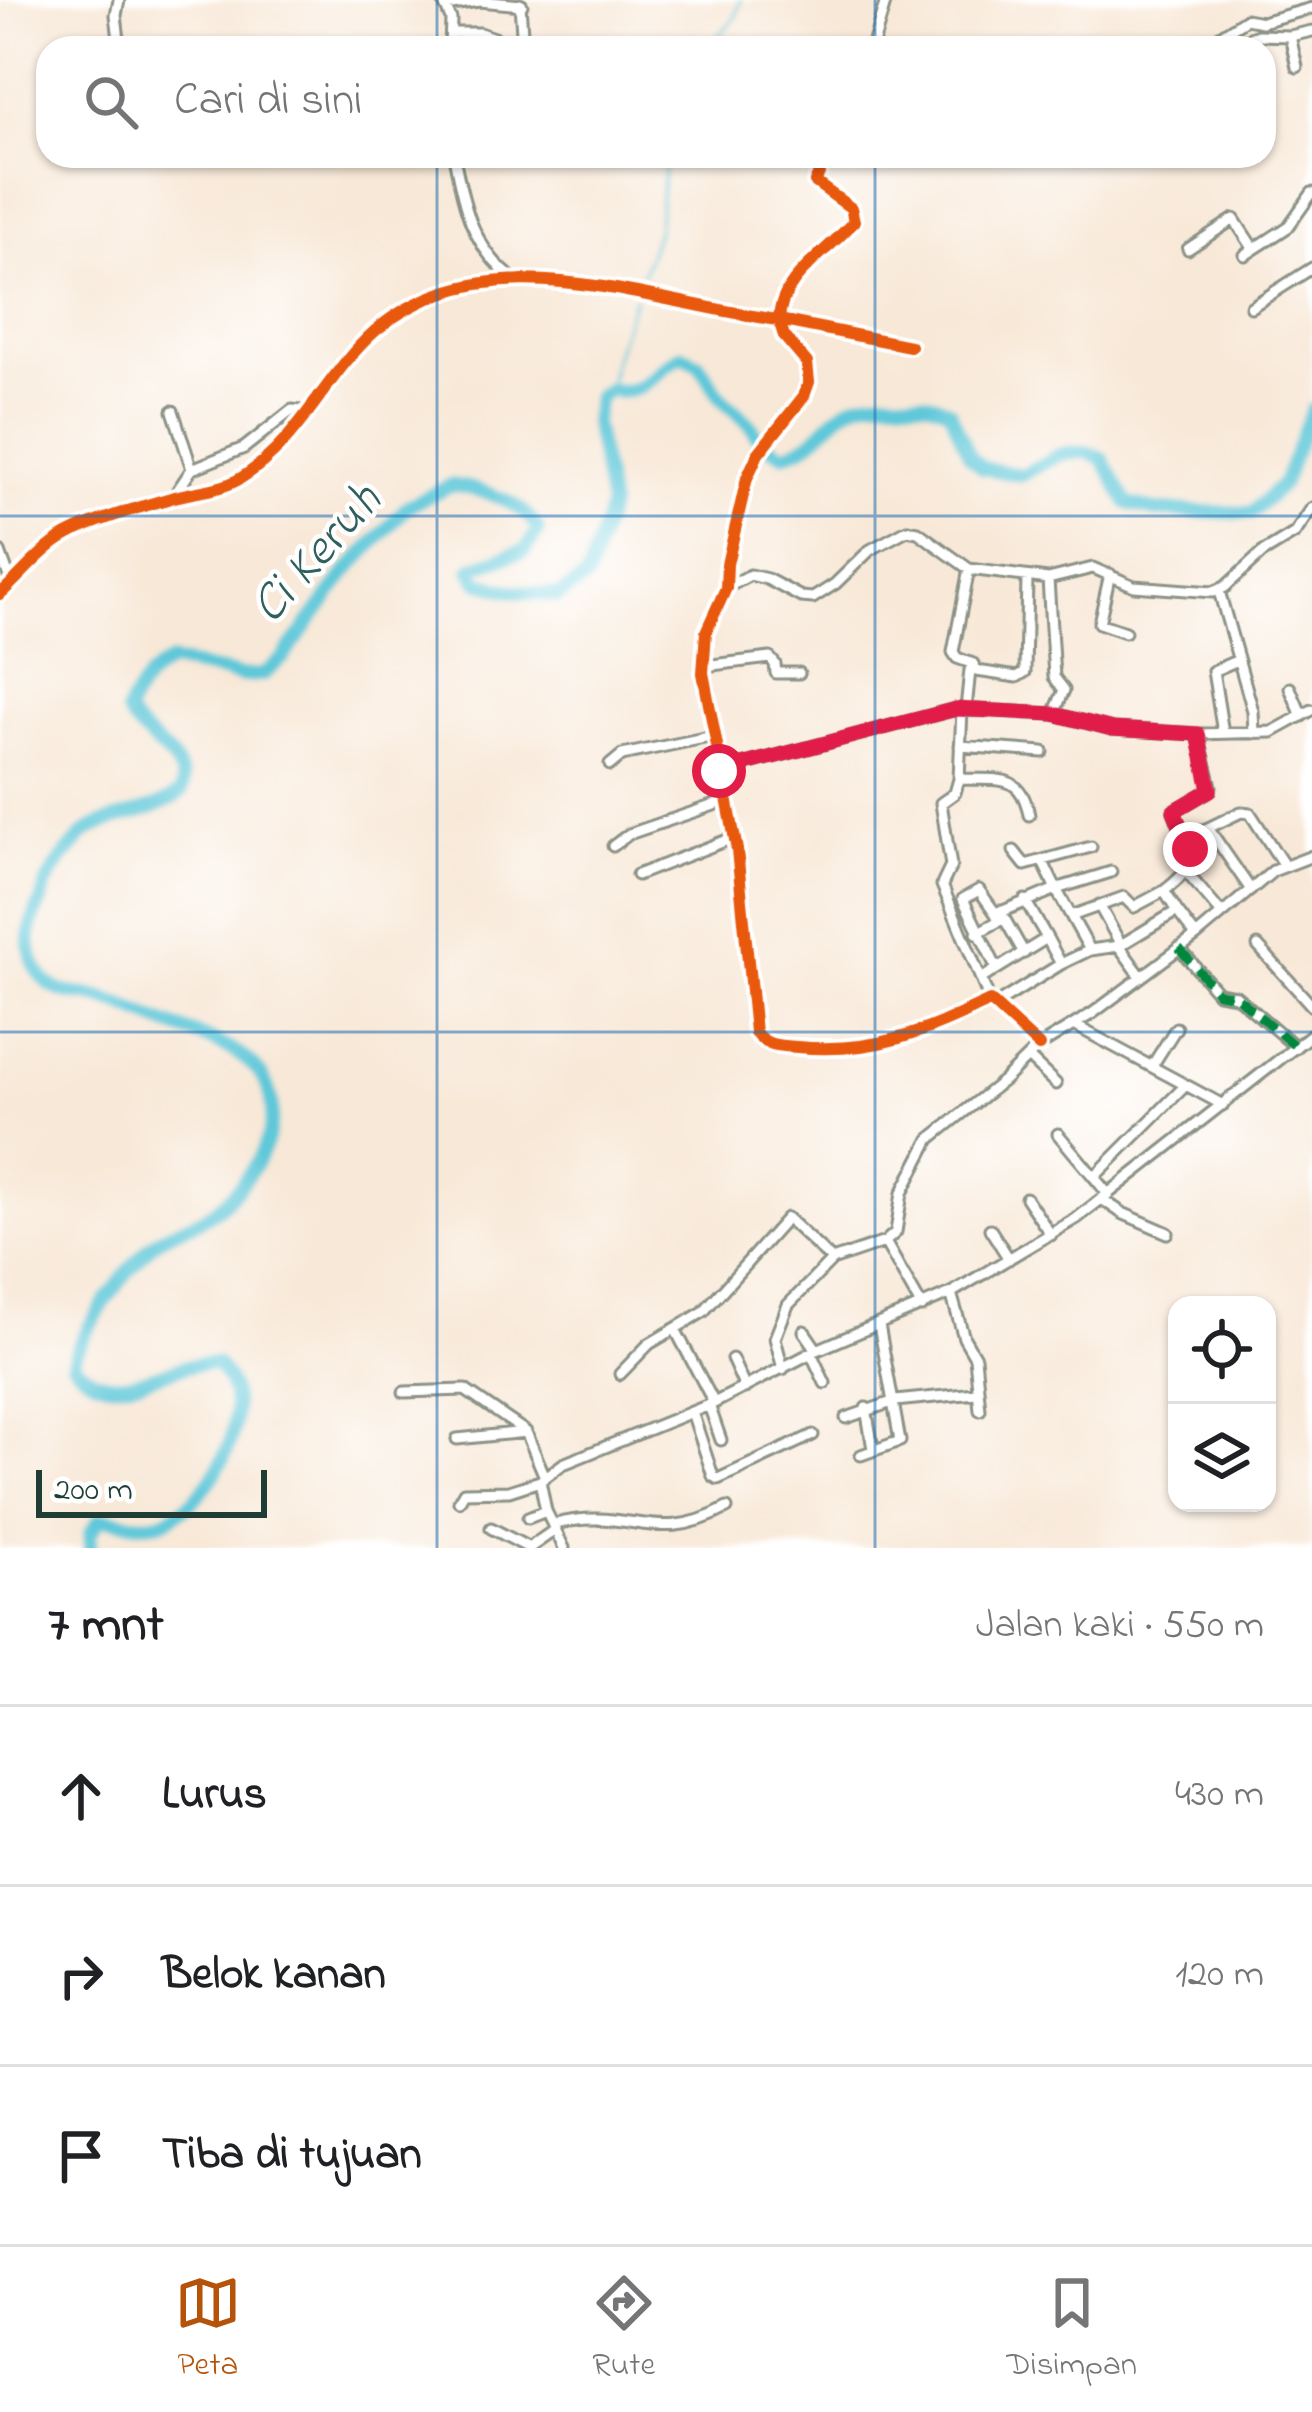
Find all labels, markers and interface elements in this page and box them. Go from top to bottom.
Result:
search box [36,36,1276,168]
icon: search [78,69,144,135]
text: Cari di sini [174,69,362,135]
water label: Ci Keruh [234,467,403,642]
route start [692,744,746,798]
route end [1163,822,1217,876]
map controls [1168,1296,1276,1512]
button: locate [1168,1296,1276,1404]
button: layers [1168,1404,1276,1512]
scale bar [36,1464,267,1517]
text: 200 m [54,1467,133,1515]
text: 7 mnt [48,1589,164,1664]
text: Jalan kaki · 550 m [976,1598,1264,1655]
icon: ahead [48,1763,114,1829]
text: Lurus [162,1763,267,1829]
text: 430 m [1175,1767,1264,1824]
icon: right [48,1943,114,2009]
text: Belok kanan [162,1943,386,2009]
text: 120 m [1175,1947,1264,2004]
icon: arrive [48,2123,114,2189]
text: Tiba di tujuan [162,2123,422,2189]
tab: Peta [175,2270,241,2390]
tab: Rute [591,2270,657,2390]
tab: Disimpan [1007,2270,1137,2390]

